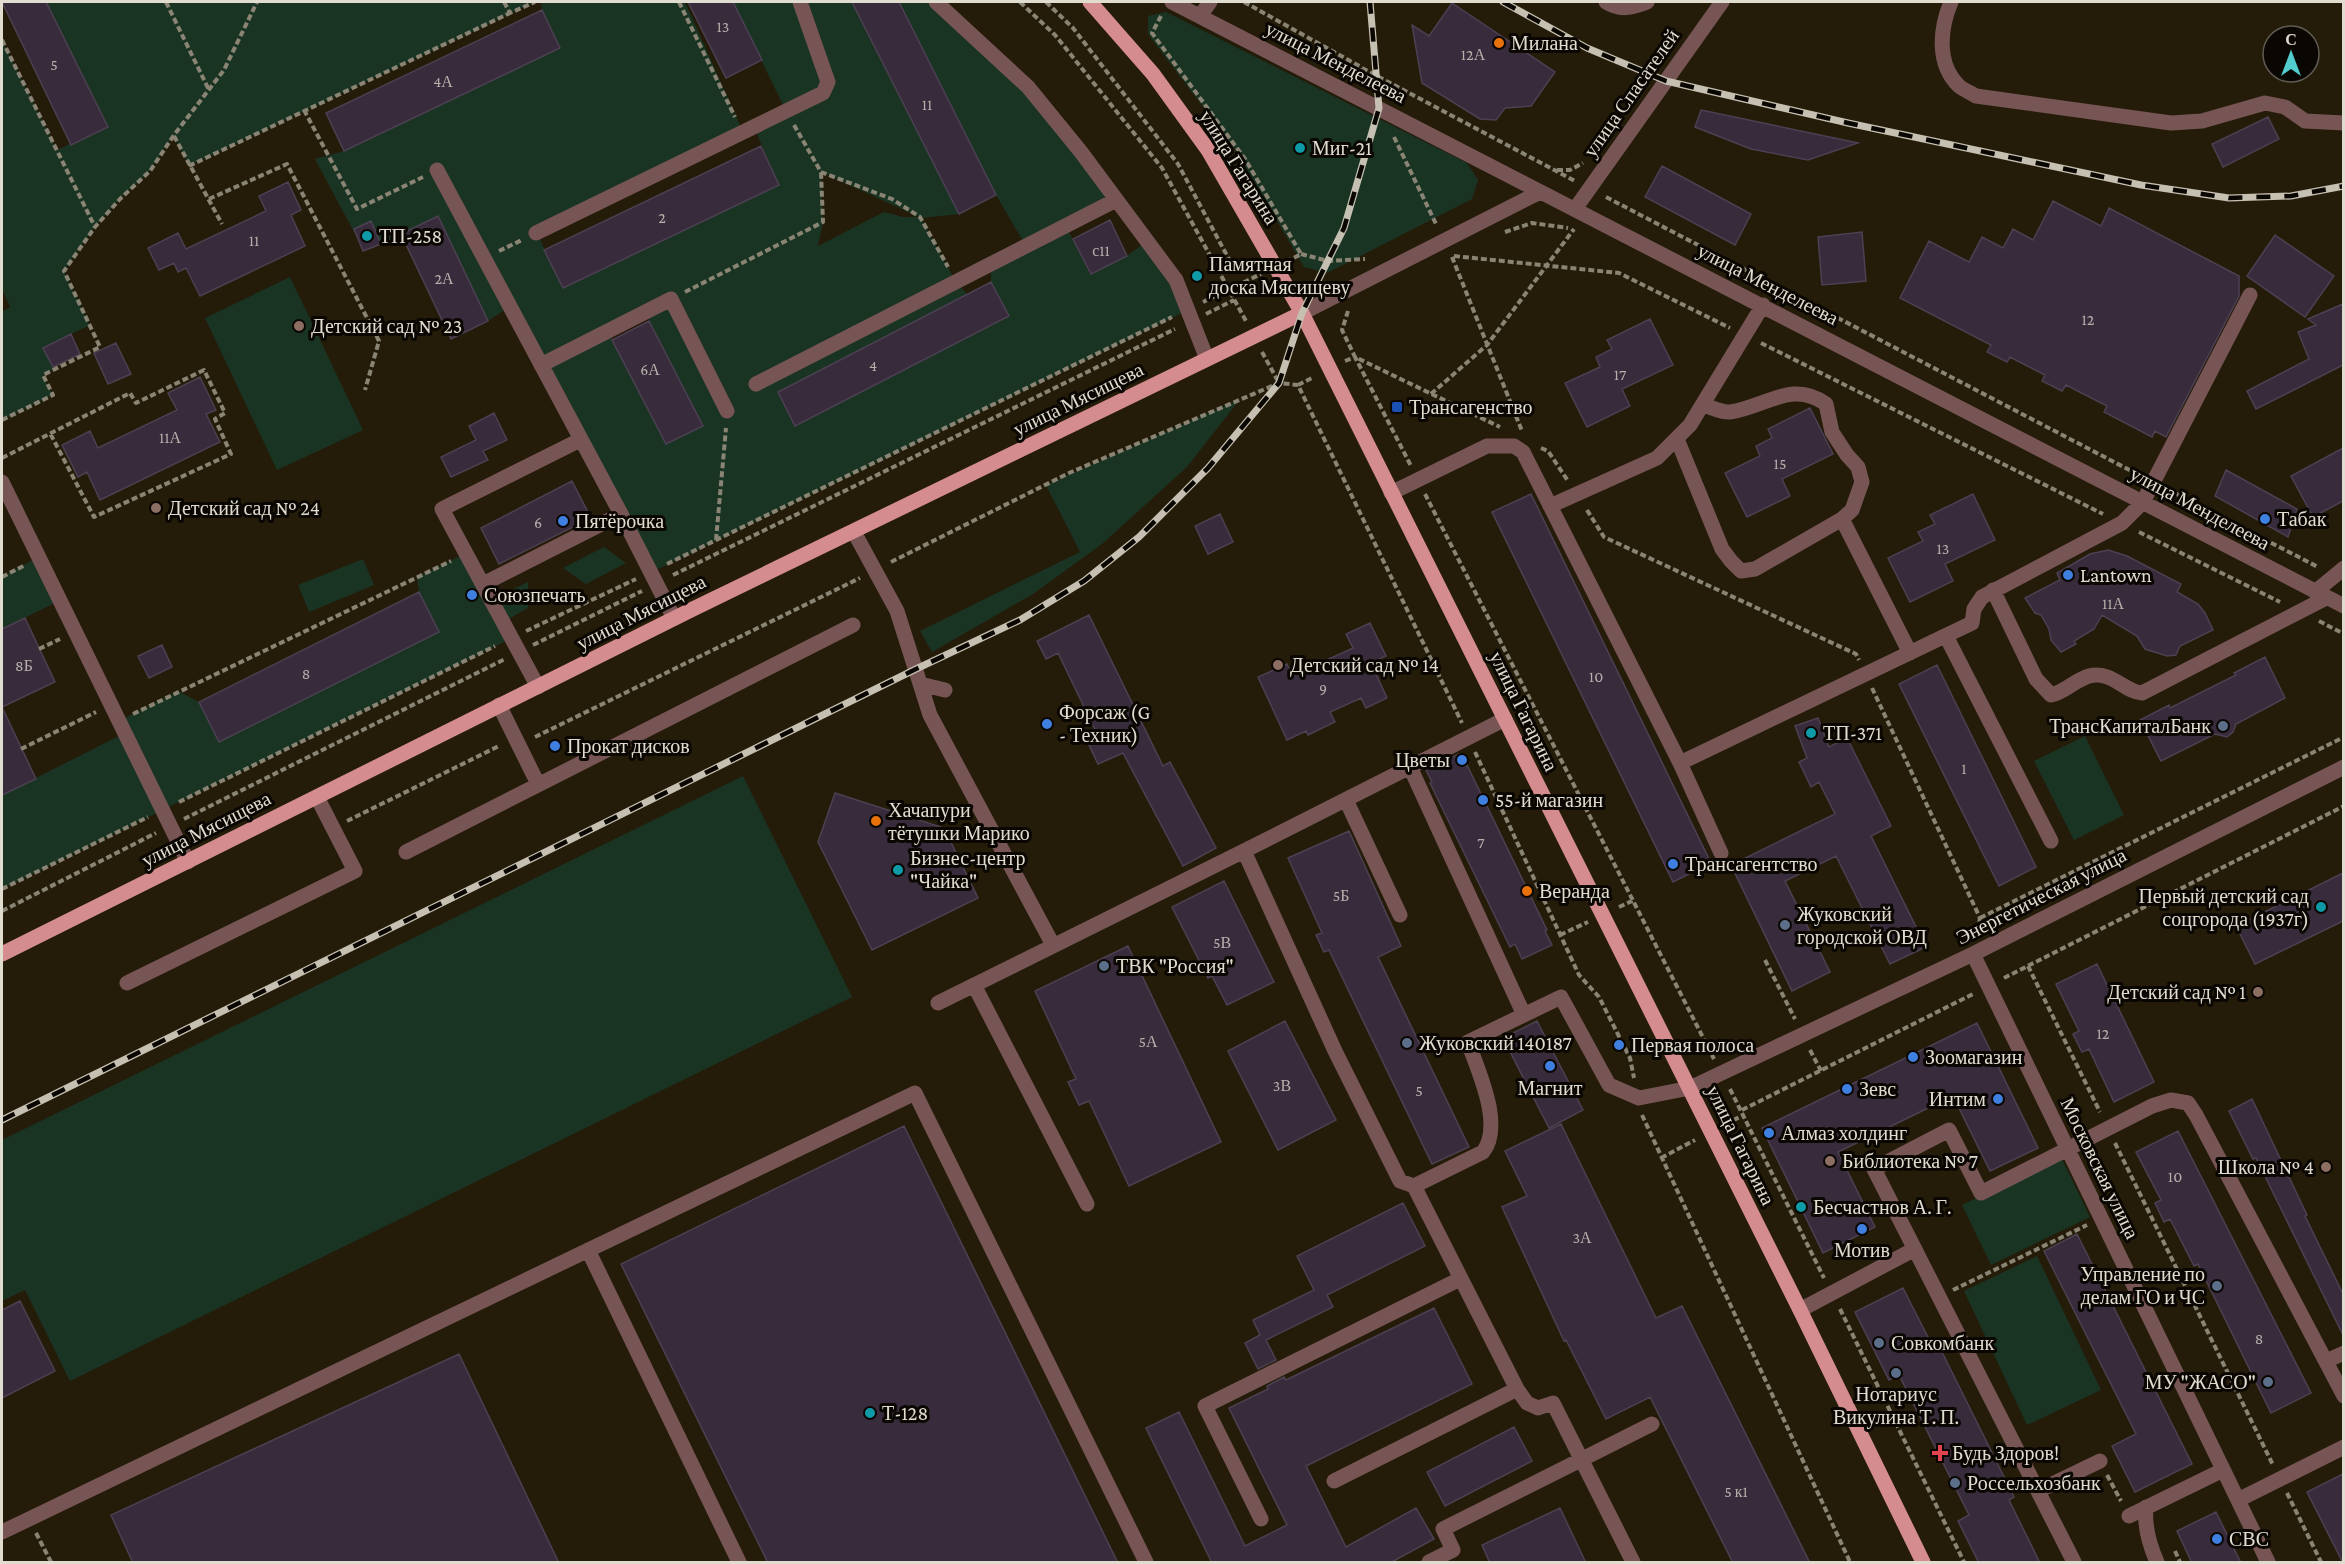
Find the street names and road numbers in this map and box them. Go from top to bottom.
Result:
street label: улица Менделеева [1261,17,1410,108]
street label: улица Спасателей [1579,25,1684,162]
street label: улица Гагарина [1194,106,1283,229]
street label: улица Менделеева [1693,239,1842,330]
street label: улица Мясищева [1009,358,1147,441]
street label: улица Менделеева [2126,462,2274,555]
street label: улица Мясищева [573,570,710,655]
street label: улица Гагарина [1485,648,1563,775]
street label: улица Мясищева [138,787,275,872]
street label: Энергетическая улица [1952,843,2130,949]
street label: улица Гагарина [1702,1082,1780,1209]
street label: Московская улица [2055,1094,2144,1243]

